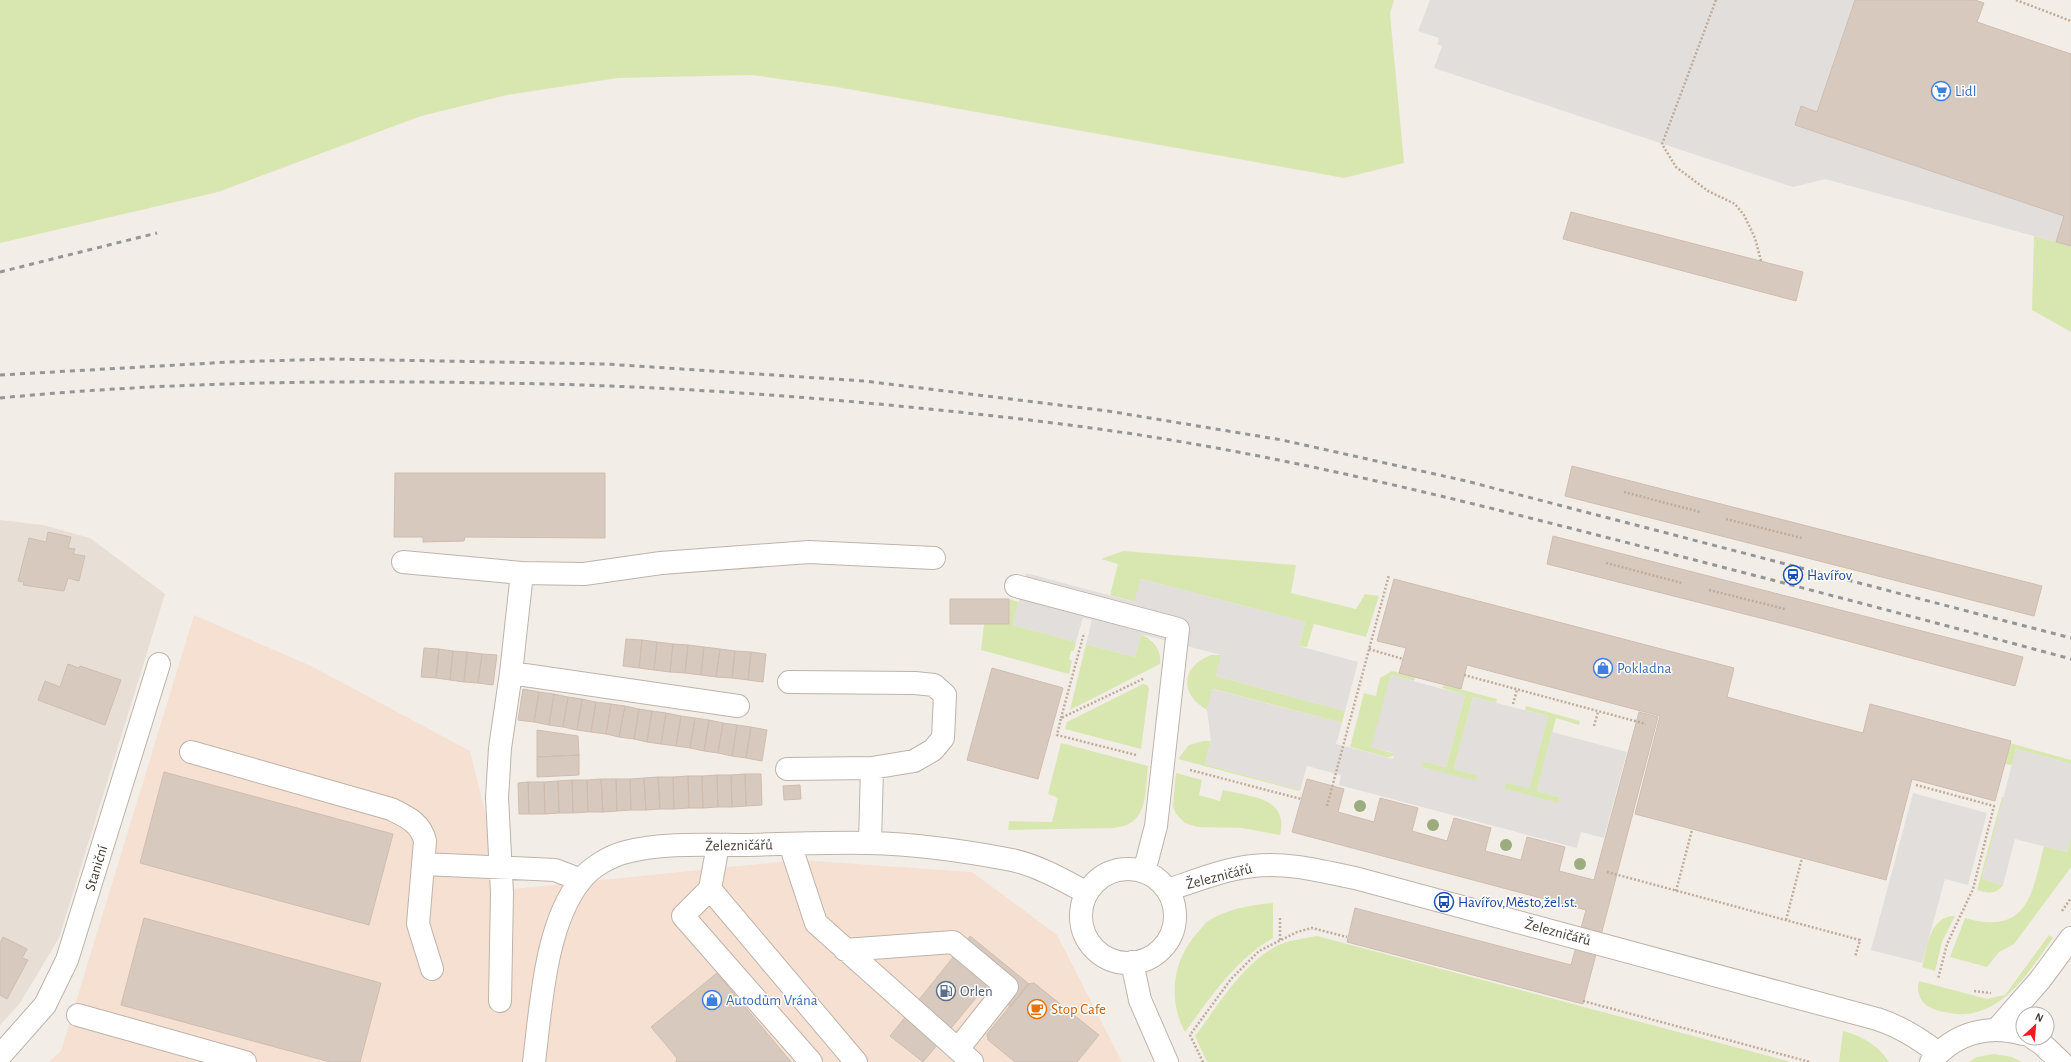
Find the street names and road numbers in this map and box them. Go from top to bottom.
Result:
street label: Železničářů [705,836,773,854]
street label: Staniční [82,843,111,893]
street label: Železničářů [1184,860,1254,892]
street label: Železničářů [1523,916,1593,949]

